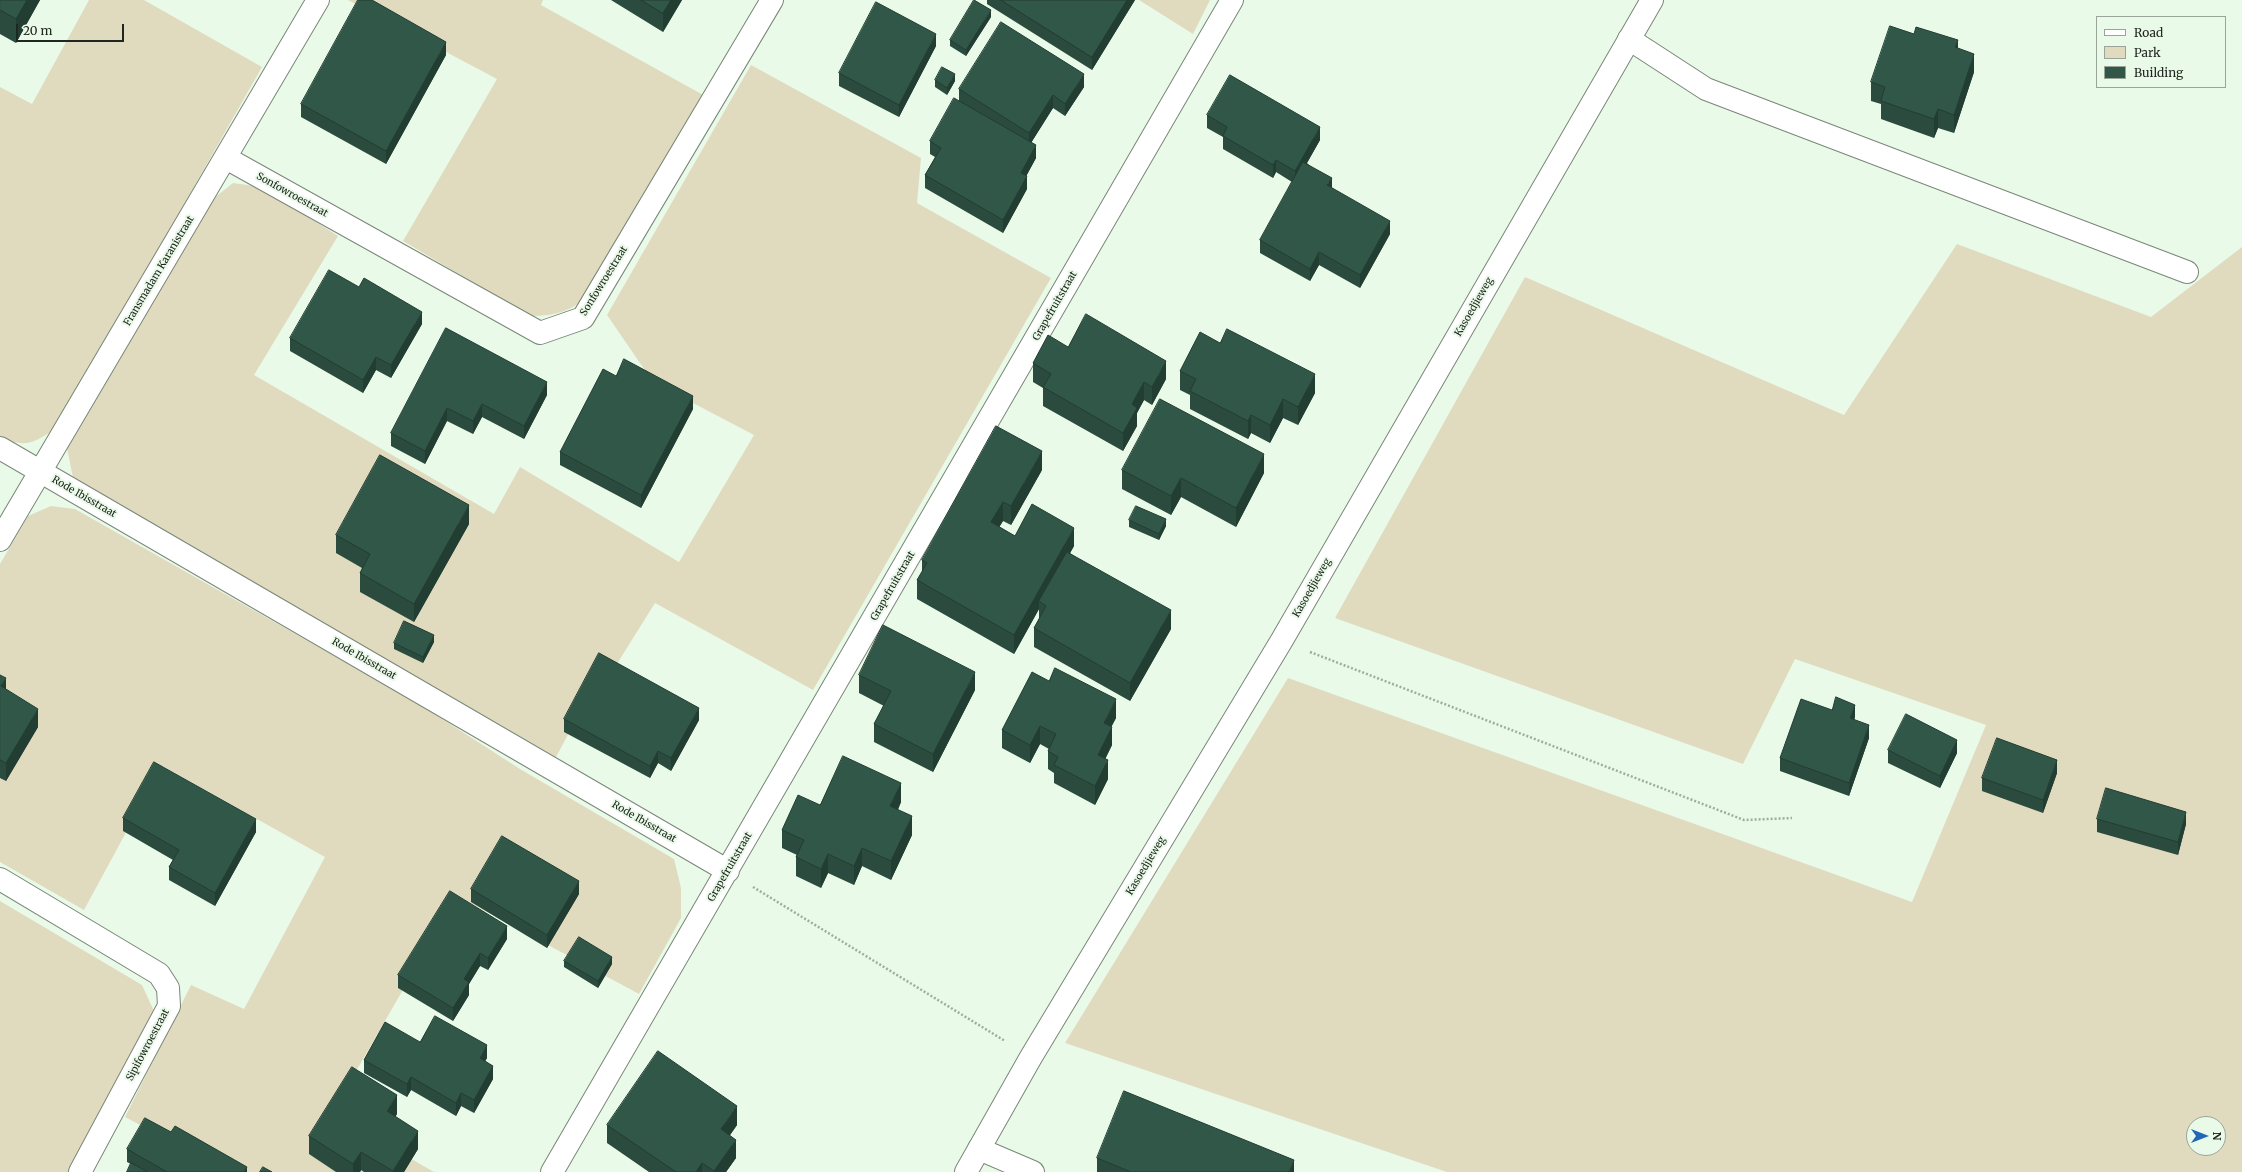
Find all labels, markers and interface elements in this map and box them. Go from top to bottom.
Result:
scale bar [18,16,126,42]
legend [2096,16,2226,88]
text: 20 m [23,23,52,38]
text: Road [2134,25,2163,40]
text: Park [2134,45,2161,60]
text: Building [2134,65,2183,80]
street label: Sonfowroestraat [254,170,330,220]
street label: Fransmadam Karanistraat [121,214,197,328]
street label: Sonfowroestraat [578,244,630,318]
street label: Grapefruitstraat [1030,269,1080,343]
street label: Kasoedjieweg [1452,275,1496,339]
street label: Rode Ibisstraat [50,474,118,520]
street label: Grapefruitstraat [868,549,918,623]
street label: Kasoedjieweg [1290,556,1334,620]
street label: Rode Ibisstraat [330,636,398,682]
street label: Rode Ibisstraat [610,799,678,845]
street label: Grapefruitstraat [705,830,755,904]
street label: Kasoedjieweg [1124,835,1168,897]
street label: Sipifowroestraat [124,1007,172,1083]
north arrow [2186,1116,2226,1156]
text: N [2210,1132,2224,1140]

